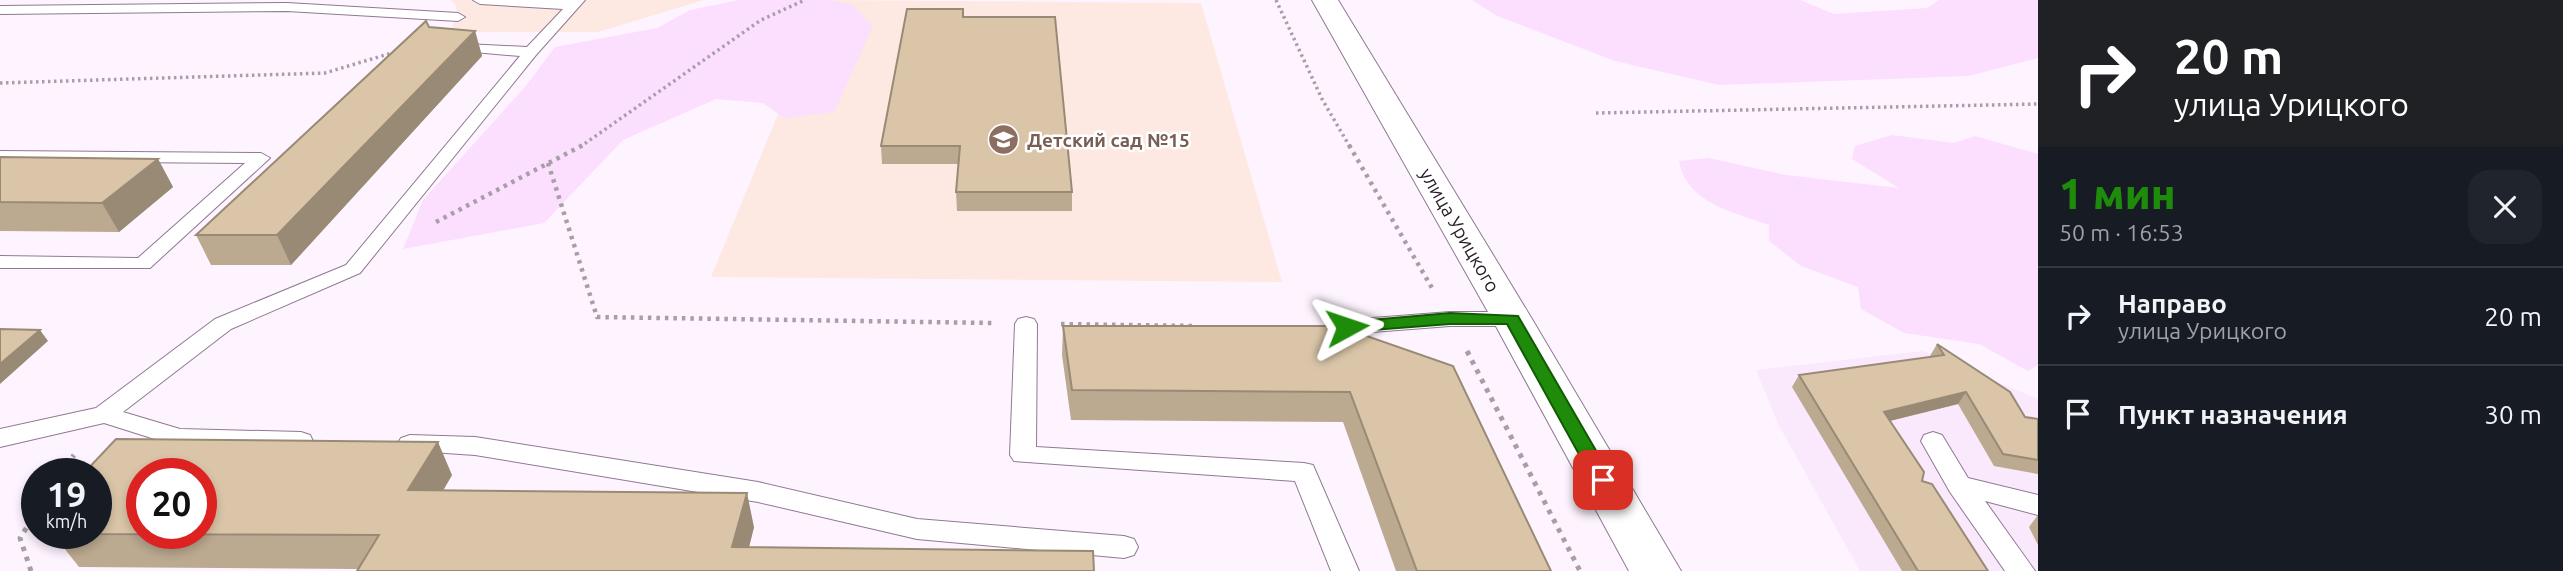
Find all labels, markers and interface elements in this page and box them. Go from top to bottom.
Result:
icon: right [2059,28,2150,119]
text: 20 m [2174,28,2283,83]
text: улица Урицкого [2174,86,2409,122]
school or university icon: Детский сад №15 [987,123,1021,157]
place label: Детский сад №15 [1027,129,1190,151]
street label: улица Урицкого [1416,164,1504,296]
text: 1 мин [2059,170,2176,217]
button: close [2468,170,2542,244]
text: 50 m · 16:53 [2059,220,2184,245]
text: Направо [2118,289,2227,318]
position arrow [1310,290,1384,364]
icon: right [2059,297,2097,335]
text: 20 m [2484,302,2542,331]
text: улица Урицкого [2118,318,2287,343]
icon: arrive [2059,395,2097,433]
text: Пункт назначения [2118,400,2348,429]
text: 30 m [2484,400,2542,429]
pin [1573,450,1633,510]
speed limit sign: 20 [126,458,217,549]
icon: arrive [1584,461,1622,499]
text: 19 [47,474,86,514]
text: km/h [46,511,87,531]

